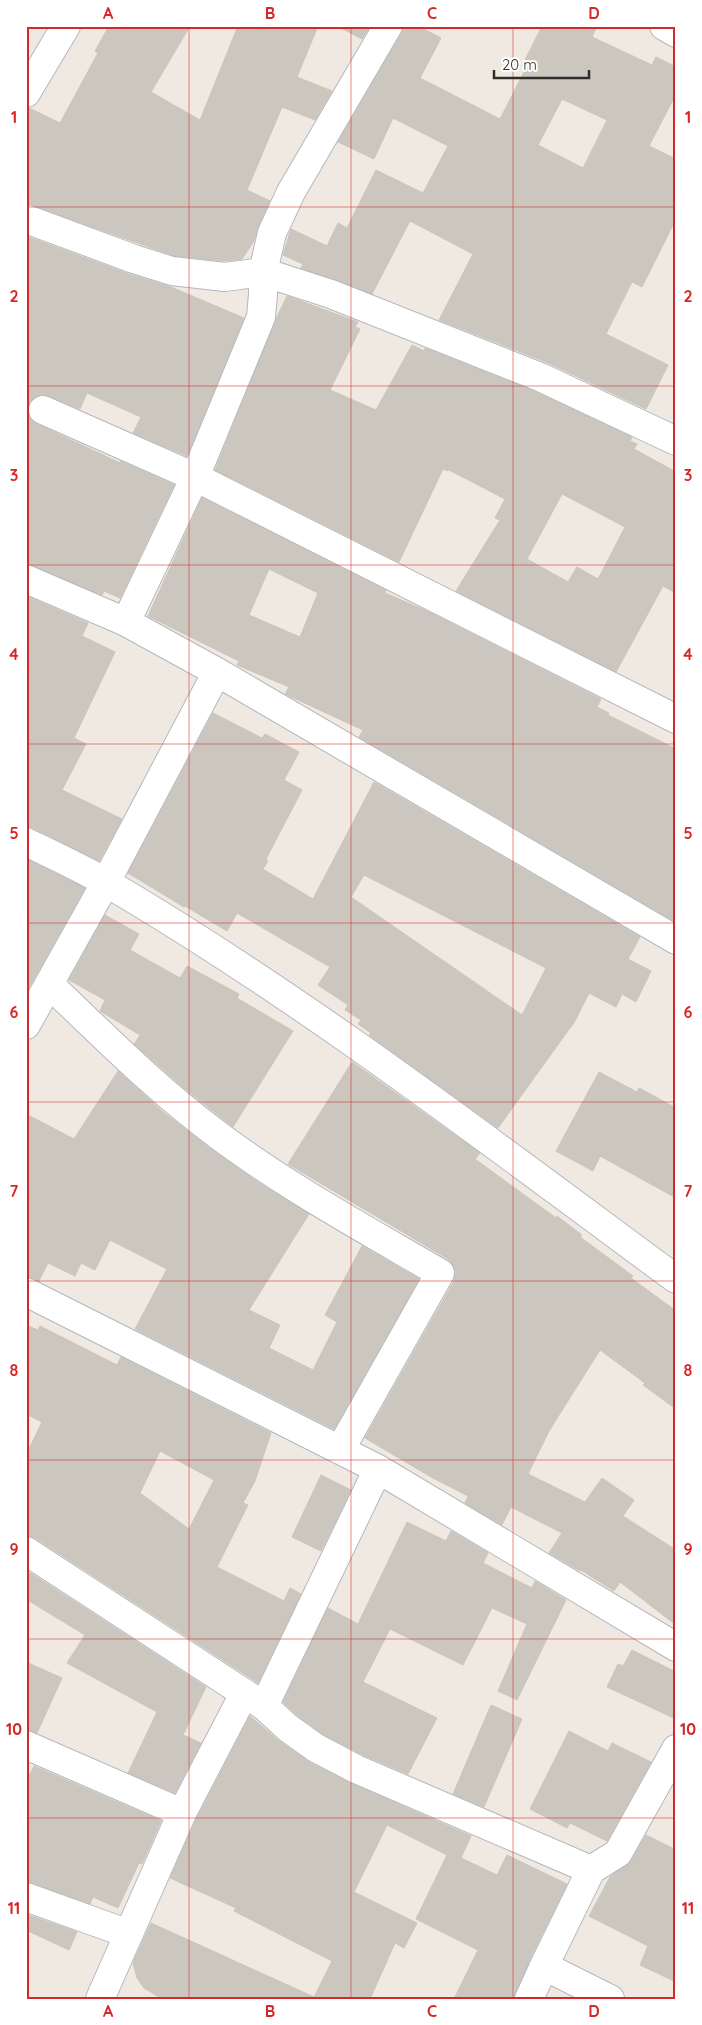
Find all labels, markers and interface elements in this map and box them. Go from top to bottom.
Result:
text: A [103,3,114,23]
text: B [265,3,275,23]
text: C [427,3,437,23]
text: D [588,3,600,23]
scale bar [494,48,590,80]
text: 20 m [502,55,537,74]
text: 1 [11,107,17,127]
text: 1 [685,107,691,127]
text: 2 [9,286,19,306]
text: 2 [683,286,693,306]
text: 3 [10,465,18,485]
text: 3 [684,465,692,485]
text: 4 [9,644,19,664]
text: 4 [683,644,693,664]
text: 5 [9,823,19,843]
text: 5 [683,823,693,843]
text: 6 [10,1002,19,1022]
text: 6 [684,1002,693,1022]
text: 7 [10,1181,19,1201]
text: 7 [684,1181,693,1201]
text: 8 [10,1360,19,1380]
text: 8 [684,1360,693,1380]
text: 9 [9,1539,19,1559]
text: 9 [683,1539,693,1559]
text: 10 [6,1719,22,1739]
text: 10 [680,1719,696,1739]
text: 11 [8,1898,20,1918]
text: 11 [682,1898,694,1918]
text: A [103,2001,114,2021]
text: B [265,2001,275,2021]
text: C [427,2001,437,2021]
text: D [588,2001,600,2021]

